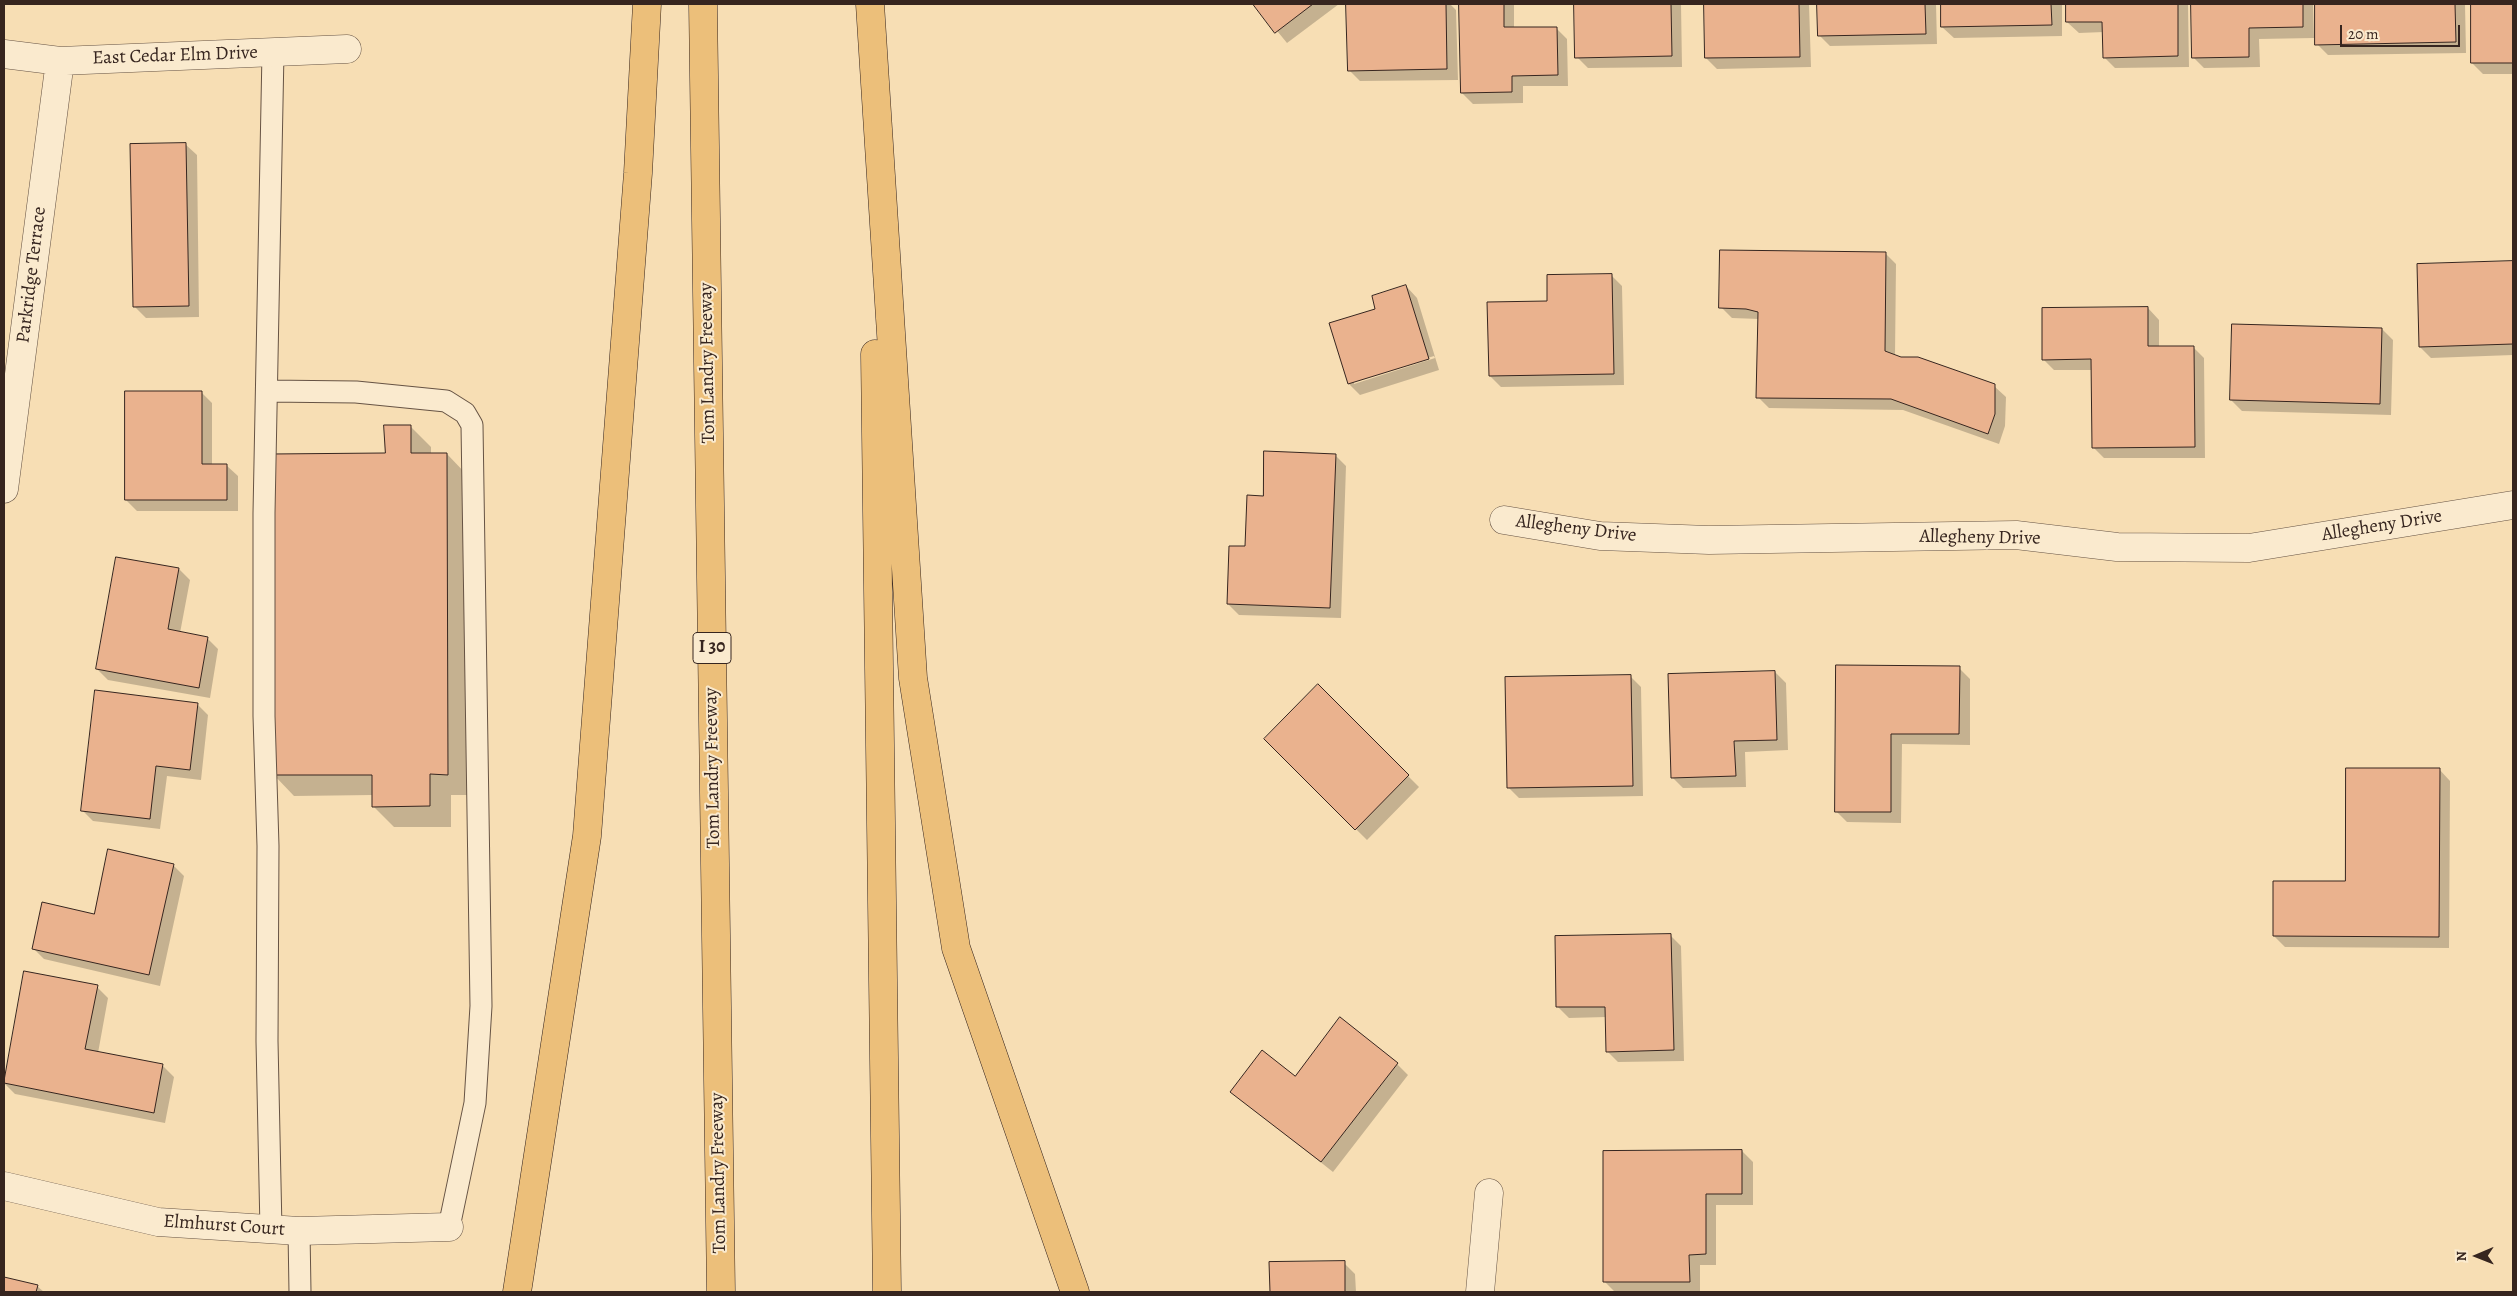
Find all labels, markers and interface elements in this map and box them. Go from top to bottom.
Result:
scale bar [2342,15,2462,47]
text: 20 m [2348,24,2379,44]
street label: East Cedar Elm Drive [92,42,258,70]
street label: Parkridge Terrace [12,205,52,345]
street label: Tom Landry Freeway [695,282,721,444]
street label: Allegheny Drive [2320,505,2444,547]
street label: Allegheny Drive [1514,510,1638,548]
street label: Allegheny Drive [1919,526,2041,550]
road number: I 30 [693,632,731,664]
street label: Tom Landry Freeway [700,687,726,849]
street label: Tom Landry Freeway [706,1092,732,1254]
street label: Elmhurst Court [162,1210,286,1242]
north arrow [2452,1231,2502,1281]
text: N [2452,1251,2471,1262]

